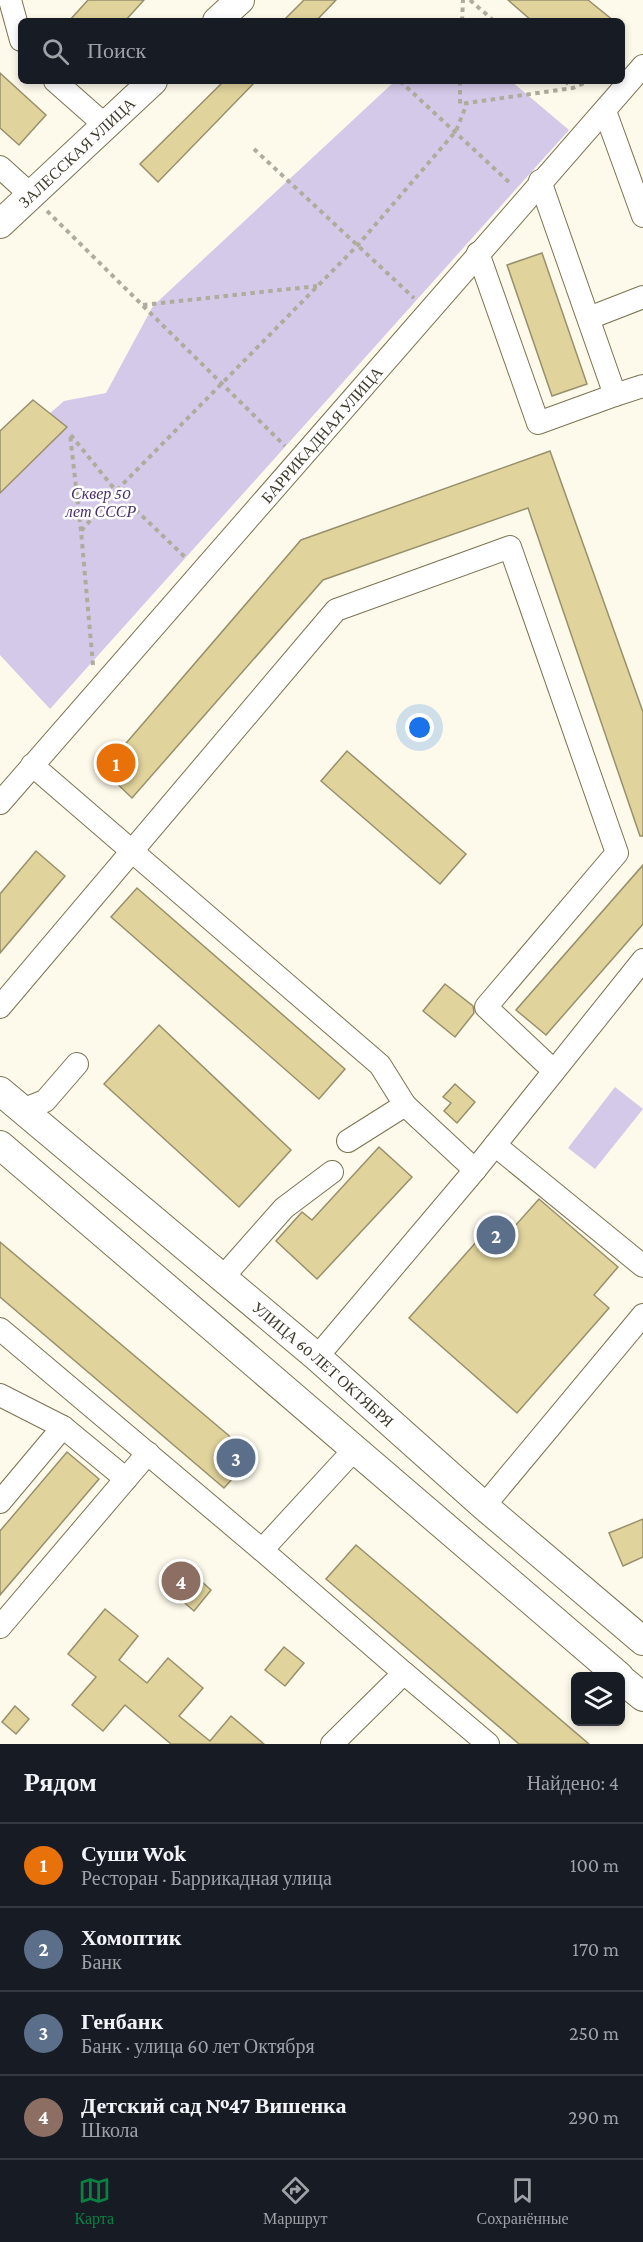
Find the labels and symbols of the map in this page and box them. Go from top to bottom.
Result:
street label: ЗАЛЕССКАЯ УЛИЦА [16,94,139,211]
street label: БАРРИКАДНАЯ УЛИЦА [258,363,386,506]
park label: Сквер 50 лет СССР [65,485,137,520]
your location [405,713,434,742]
pin: 1 [96,740,136,786]
pin: 2 [476,1212,516,1258]
street label: УЛИЦА 60 ЛЕТ ОКТЯБРЯ [249,1298,397,1430]
pin: 3 [216,1436,256,1480]
pin: 4 [162,1558,201,1604]

